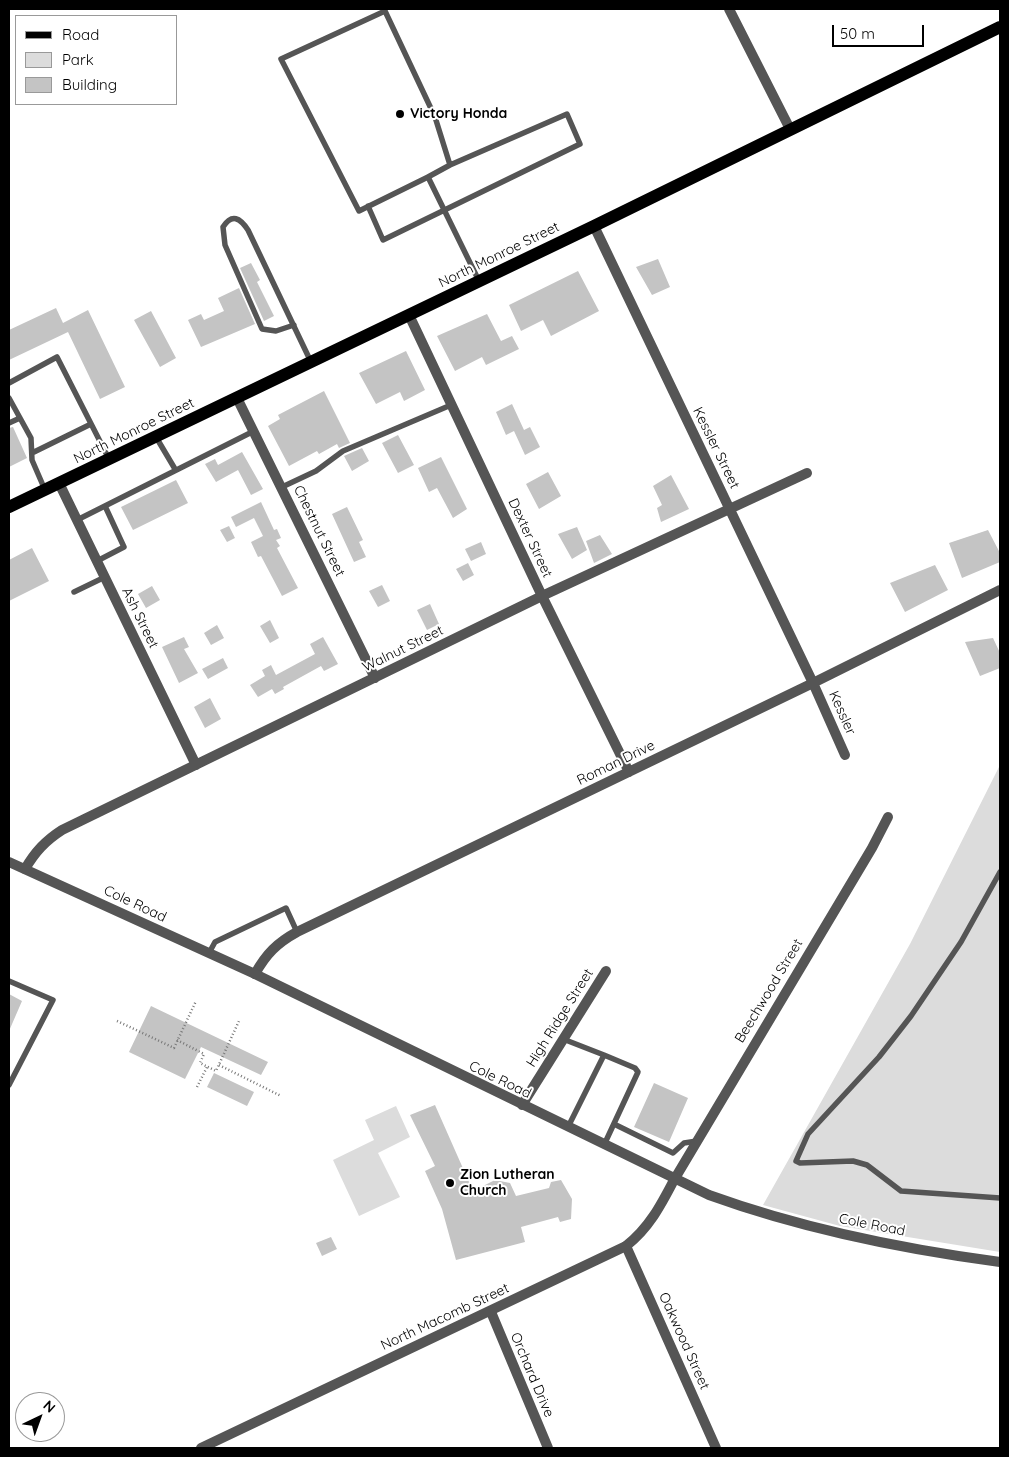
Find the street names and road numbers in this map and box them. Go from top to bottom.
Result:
street label: North Monroe Street [436,218,562,292]
street label: North Monroe Street [71,394,197,468]
street label: Kessler Street [689,404,743,492]
street label: Chestnut Street [290,483,348,579]
street label: Dexter Street [504,496,556,580]
street label: Ash Street [118,585,162,651]
street label: Walnut Street [360,622,446,676]
street label: Kessler [825,688,859,738]
street label: Roman Drive [574,737,658,789]
street label: Cole Road [101,882,169,926]
street label: Beechwood Street [731,936,807,1046]
street label: High Ridge Street [523,966,597,1070]
street label: Cole Road [466,1058,534,1102]
street label: Cole Road [837,1210,907,1240]
street label: North Macomb Street [378,1280,512,1354]
street label: Oakwood Street [655,1290,713,1392]
street label: Orchard Drive [507,1330,557,1420]

